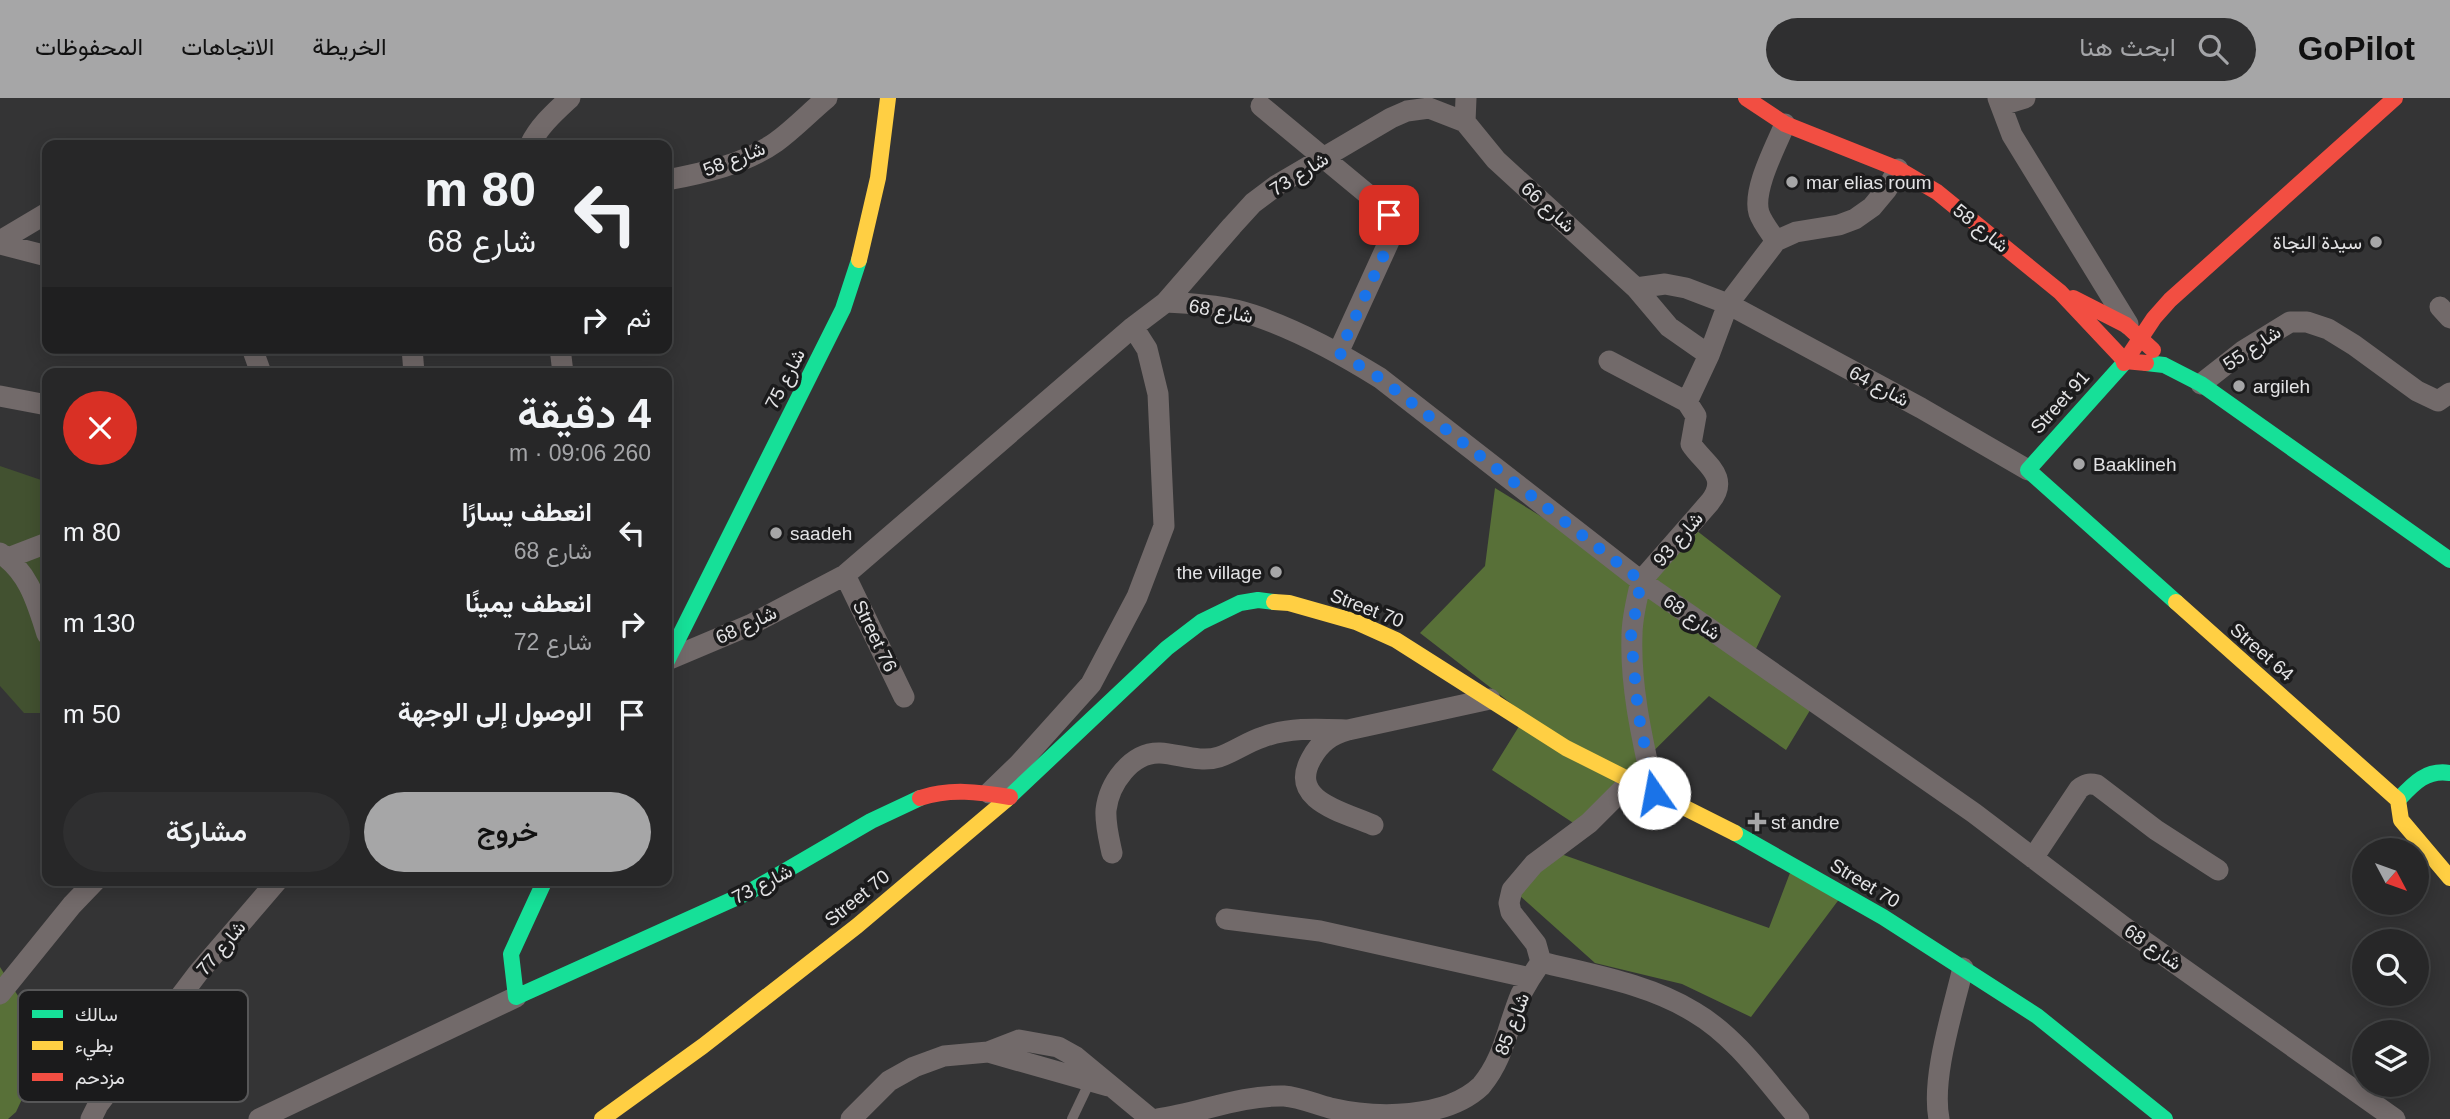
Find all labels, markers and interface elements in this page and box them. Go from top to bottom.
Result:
search box [1766,18,2256,81]
icon: search [2194,30,2232,68]
text: GoPilot [2298,30,2415,67]
text: ابحث هنا [2079,32,2176,62]
text: المحفوظات [35,33,143,60]
text: الاتجاهات [181,33,274,60]
text: الخريطة [312,33,387,60]
street label: شارع 58 [700,138,769,182]
street label: شارع 73 [1266,148,1333,202]
text: 80 m [424,162,536,216]
icon: left [560,168,651,259]
place label: mar elias roum [1806,172,1932,193]
marker: mar elias roum [1784,174,1800,190]
street label: شارع 66 [1516,178,1579,238]
pin [1359,185,1419,245]
icon: arrive [1370,196,1408,234]
street label: شارع 58 [1948,200,2013,258]
text: شارع 68 [427,223,536,259]
place label: سيدة النجاة [2273,232,2362,254]
marker: سيدة النجاة [2368,234,2384,250]
street label: شارع 68 [1187,295,1255,329]
icon: right [575,301,613,339]
text: ثم [627,303,651,333]
street label: شارع 55 [2219,321,2286,376]
street label: شارع 75 [761,345,811,413]
street label: شارع 64 [1845,362,1912,412]
street label: Street 91 [2026,366,2094,438]
place label: argileh [2253,376,2310,397]
marker: argileh [2231,378,2247,394]
text: 4 دقيقة [517,390,651,437]
button: close [63,391,137,465]
text: 260 m · 09:06 [509,440,651,466]
place label: Baaklineh [2093,454,2176,475]
marker: Baaklineh [2071,456,2087,472]
text: انعطف يسارًا [462,497,592,527]
street label: شارع 93 [1649,508,1709,572]
icon: left [613,514,651,552]
text: 80 m [63,517,121,547]
place label: saadeh [790,523,852,544]
marker: saadeh [768,525,784,541]
text: شارع 68 [514,538,592,564]
place label: the village [1176,562,1262,583]
marker: the village [1268,564,1284,580]
street label: Street 70 [1327,584,1407,632]
text: انعطف يمينًا [465,588,592,618]
street label: شارع 68 [1658,590,1725,646]
street label: Street 76 [849,597,901,675]
street label: شارع 68 [712,602,781,650]
icon: right [613,605,651,643]
text: 130 m [63,608,135,638]
street label: Street 64 [2226,619,2298,685]
text: شارع 72 [514,629,592,655]
icon: arrive [613,696,651,734]
text: الوصول إلى الوجهة [398,697,592,727]
text: 50 m [63,699,121,729]
position arrow [1617,756,1691,830]
button: مشاركة [63,792,350,872]
button: خروج [364,792,651,872]
place label: st andre [1771,812,1840,833]
marker: st andre [1749,814,1765,830]
north arrow [2352,838,2429,915]
map controls [2352,838,2429,1097]
street label: Street 70 [1827,854,1903,912]
street label: شارع 73 [728,860,796,910]
street label: Street 70 [820,866,894,930]
street label: شارع 77 [192,916,251,981]
street label: شارع 68 [2119,920,2186,976]
button: search [2352,929,2429,1006]
legend [18,990,248,1102]
street label: شارع 85 [1491,990,1535,1059]
text: سالك [75,1004,118,1025]
button: layers [2352,1020,2429,1097]
text: بطيء [75,1035,113,1061]
text: مزدحم [75,1067,125,1090]

